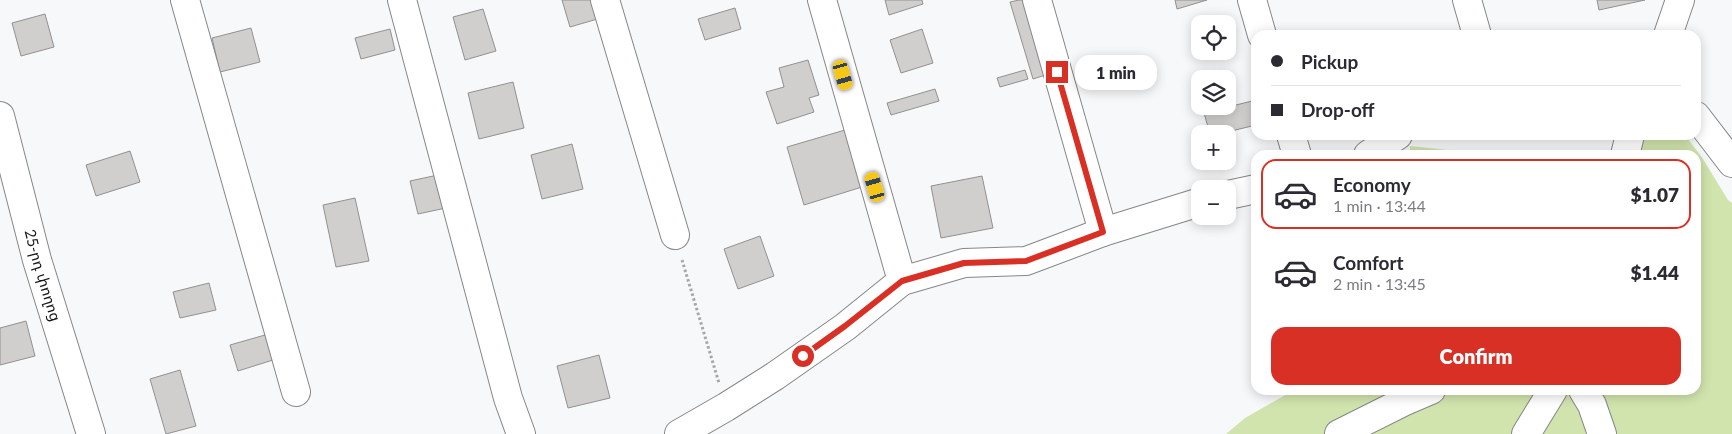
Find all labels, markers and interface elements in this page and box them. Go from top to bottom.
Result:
map controls [1191,15,1236,225]
button: locate [1191,15,1236,60]
text: Pickup [1301,50,1358,73]
callout: 1 min [1074,54,1157,90]
car [831,59,854,91]
route end [1046,61,1068,83]
text: 1 min [1096,63,1136,82]
button: layers [1191,70,1236,115]
text: Drop-off [1301,98,1375,121]
button: + [1191,125,1236,170]
car [863,171,886,203]
icon: car [1273,172,1318,217]
text: Economy [1333,173,1411,196]
button: − [1191,180,1236,225]
text: $1.07 [1630,183,1679,206]
text: 1 min · 13:44 [1333,196,1426,215]
street label: 25-րդ փողոց [21,227,65,324]
icon: car [1273,250,1318,295]
text: Comfort [1333,251,1404,274]
text: $1.44 [1630,261,1679,284]
text: 2 min · 13:45 [1333,274,1426,293]
button: Confirm [1271,327,1681,385]
route start [792,345,814,367]

